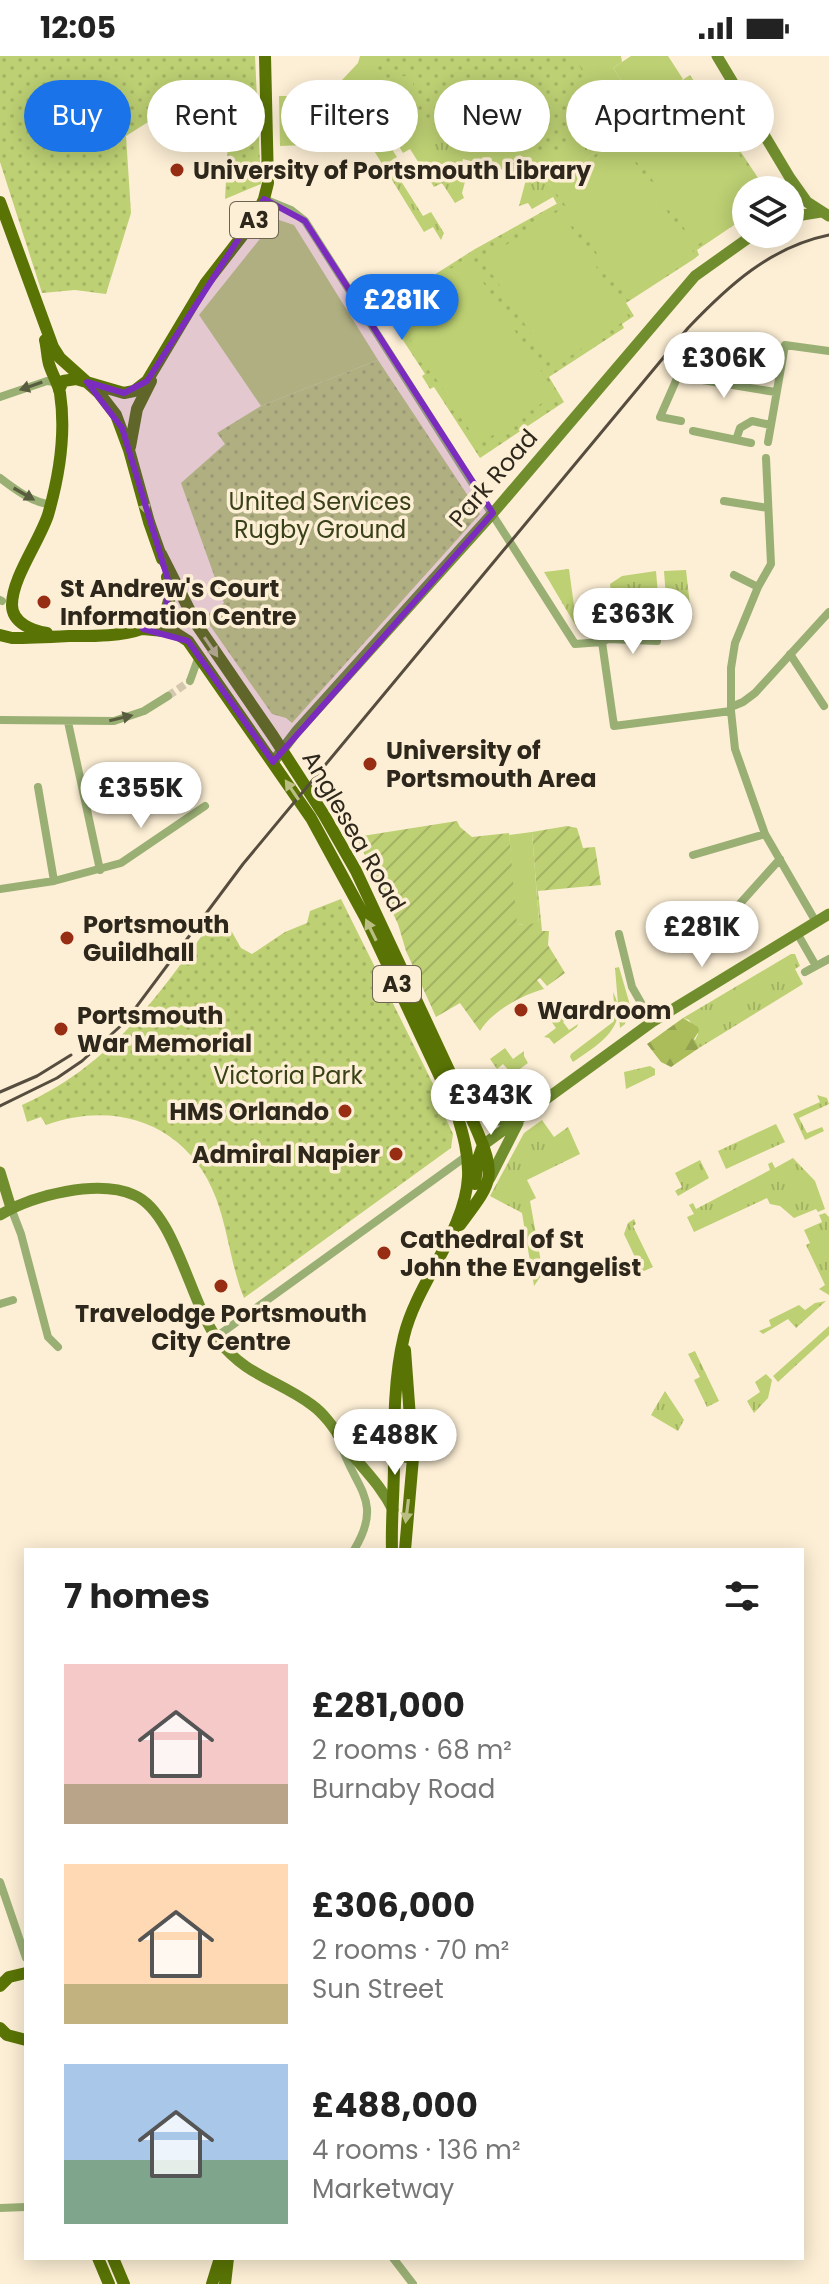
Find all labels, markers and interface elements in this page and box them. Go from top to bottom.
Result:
text: 12:05 [40,6,116,49]
chip: Buy [24,80,131,152]
chip: Rent [147,80,265,152]
chip: Filters [281,80,418,152]
chip: New [434,80,550,152]
chip: Apartment [566,80,774,152]
place label: University of Portsmouth Library [193,154,592,187]
marker: University of Portsmouth Library [168,161,186,179]
map controls [732,176,804,248]
button: layers [732,176,804,248]
road number: A3 [230,202,278,238]
pin: £281K [346,274,458,342]
text: £281K [364,282,440,318]
pin: £306K [668,332,780,400]
text: £306K [682,340,766,376]
one-way arrow [19,381,43,393]
street label: Park Road [441,422,545,534]
park label: United Services Rugby Ground [229,485,411,546]
one-way arrow [13,487,36,500]
one-way arrow [138,490,150,515]
place label: St Andrew's Court Information Centre [60,572,297,633]
pin: £363K [577,588,689,656]
marker: St Andrew's Court Information Centre [35,593,53,611]
text: £363K [591,596,675,632]
one-way arrow [204,637,219,658]
one-way arrow [108,711,133,724]
place label: University of Portsmouth Area [386,734,597,795]
street label: Anglesea Road [294,744,414,918]
marker: University of Portsmouth Area [361,755,379,773]
pin: £355K [85,762,197,830]
text: £355K [99,770,183,806]
one-way arrow [285,779,300,801]
pin: £281K [646,901,758,969]
place label: Portsmouth Guildhall [83,908,229,969]
text: £281K [664,909,740,945]
one-way arrow [364,918,378,941]
marker: Portsmouth Guildhall [58,929,76,947]
road number: A3 [373,966,421,1002]
place label: Wardroom [537,994,671,1027]
place label: Portsmouth War Memorial [77,999,252,1060]
marker: Wardroom [512,1001,530,1019]
marker: Portsmouth War Memorial [52,1020,70,1038]
park label: Victoria Park [213,1059,363,1092]
pin: £343K [435,1069,547,1137]
text: £343K [449,1077,533,1113]
place label: HMS Orlando [169,1095,329,1128]
marker: HMS Orlando [336,1102,354,1120]
place label: Admiral Napier [192,1138,380,1171]
marker: Admiral Napier [387,1145,405,1163]
place label: Cathedral of St John the Evangelist [400,1223,641,1284]
marker: Cathedral of St John the Evangelist [375,1244,393,1262]
marker: Travelodge Portsmouth City Centre [212,1277,230,1295]
place label: Travelodge Portsmouth City Centre [75,1297,367,1358]
pin: £488K [339,1409,451,1477]
text: £488K [352,1417,438,1453]
one-way arrow [401,1499,414,1524]
text: 7 homes [64,1572,210,1620]
icon: filters [720,1574,764,1618]
text: £281,000 [312,1681,465,1729]
icon: home [128,1696,224,1792]
text: 2 rooms · 68 m² [312,1732,512,1768]
text: Burnaby Road [312,1771,495,1807]
text: £306,000 [312,1881,475,1929]
icon: home [128,1896,224,1992]
text: 2 rooms · 70 m² [312,1932,509,1968]
text: Sun Street [312,1971,444,2007]
text: £488,000 [312,2081,478,2129]
icon: home [128,2096,224,2192]
text: 4 rooms · 136 m² [312,2132,520,2168]
text: Marketway [312,2171,454,2207]

